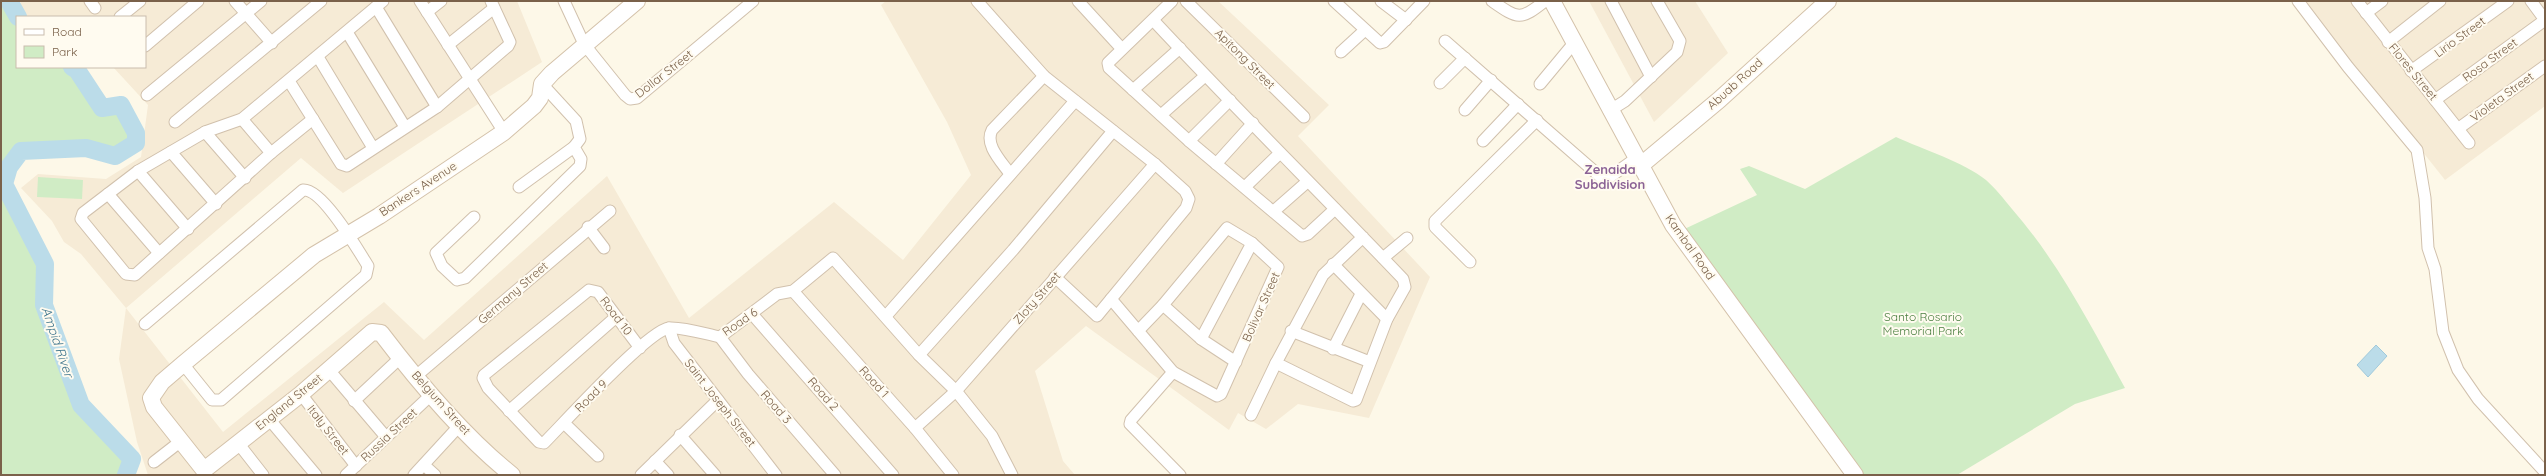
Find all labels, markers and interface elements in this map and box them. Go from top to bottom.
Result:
street label: Lirio Street [2431,13,2488,60]
legend [16,16,146,68]
text: Road [52,24,82,39]
street label: Apitong Street [1212,25,1279,92]
street label: Rosa Street [2459,35,2520,85]
street label: Flores Street [2386,40,2441,103]
text: Park [52,44,77,59]
street label: Dollar Street [632,46,696,101]
street label: Abuab Road [1704,55,1765,112]
street label: Violeta Street [2467,69,2536,125]
street label: Bankers Avenue [376,158,460,219]
district label: Zenaida Subdivision [1575,161,1645,192]
street label: Kambal Road [1662,211,1719,282]
street label: Germany Street [475,258,551,327]
street label: Zloty Street [1010,268,1063,327]
street label: Bolivar Street [1239,270,1283,344]
street label: Road 10 [597,293,636,338]
street label: Road 6 [719,304,761,339]
water label: Ampid River [39,305,78,381]
park label: Santo Rosario Memorial Park [1883,309,1963,338]
street label: Saint Joseph Street [681,356,759,450]
street label: Road 1 [856,363,892,401]
street label: Belgium Street [409,368,474,438]
street label: England Street [252,370,325,433]
street label: Road 2 [805,374,842,414]
street label: Road 9 [571,376,610,415]
street label: Road 3 [758,387,795,426]
street label: Italy Street [304,402,353,458]
street label: Russia Street [357,405,420,465]

